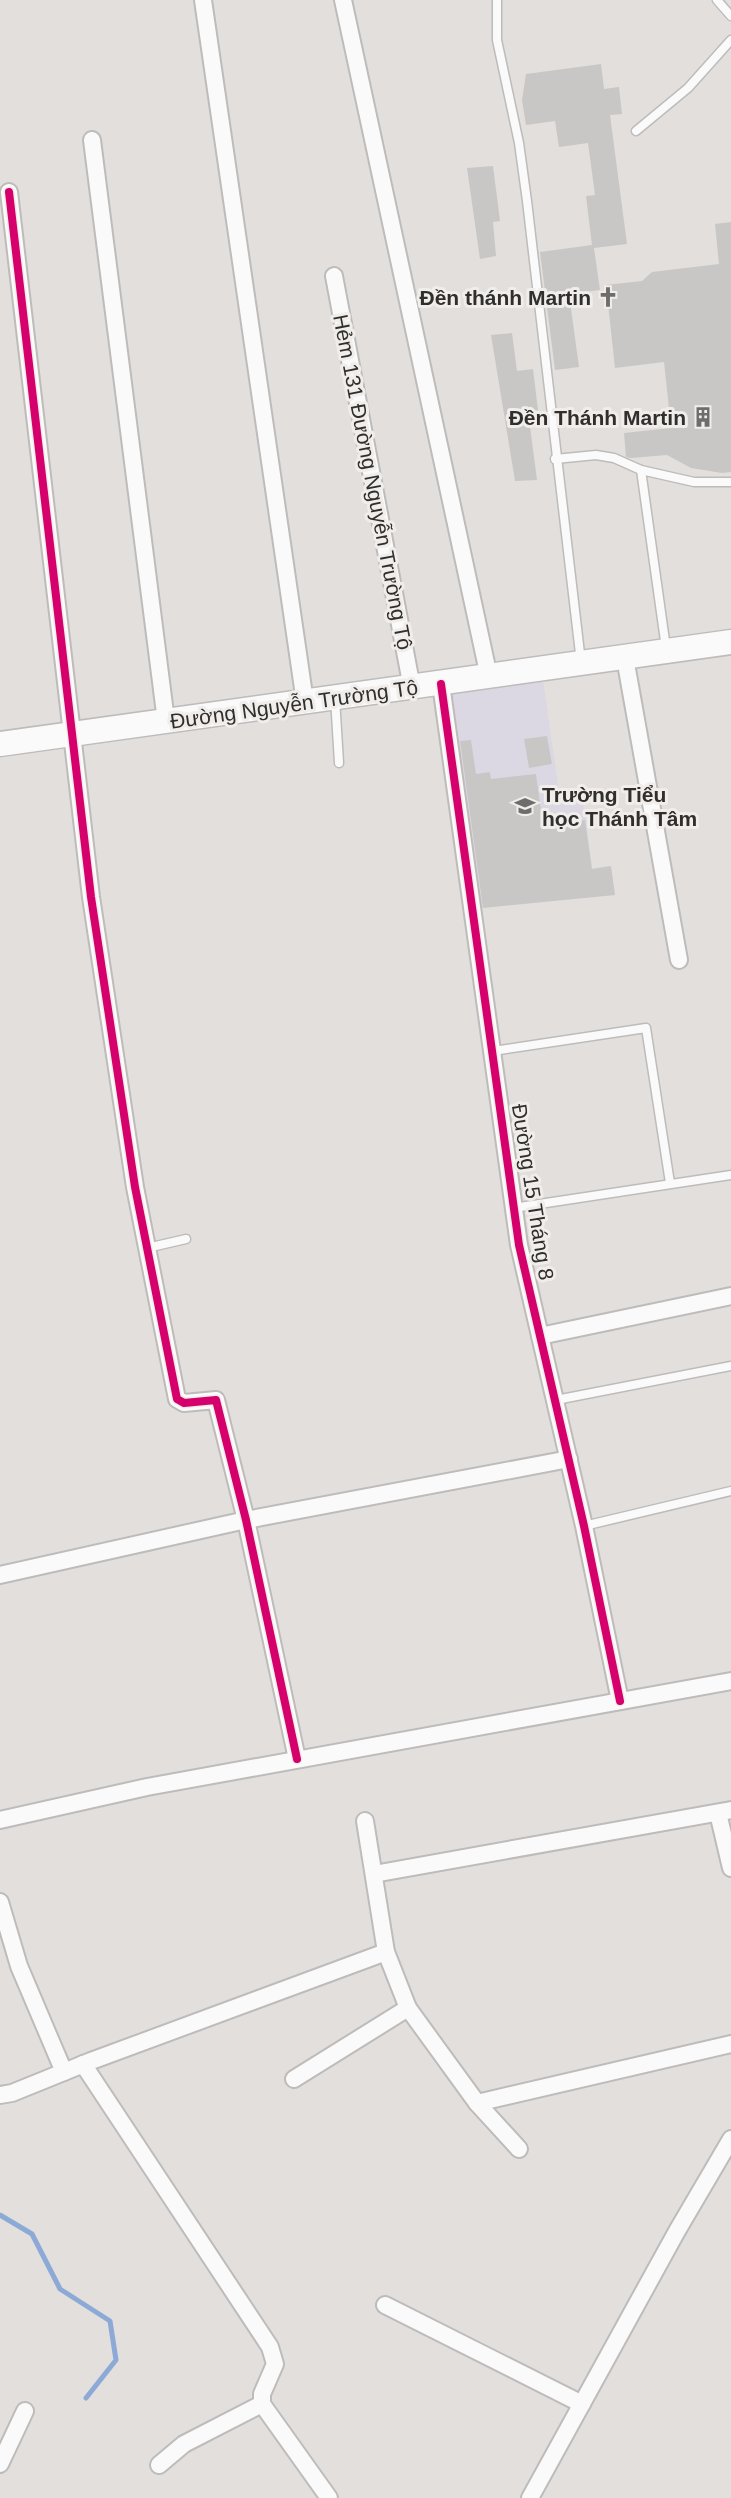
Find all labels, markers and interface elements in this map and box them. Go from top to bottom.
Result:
church icon: Đền thánh Martin [596,285,620,309]
place label: Đền thánh Martin [420,286,591,309]
street label: Hẻm 131 Đường Nguyễn Trường Tộ [329,312,417,652]
building icon: Đền Thánh Martin [691,405,715,429]
place label: Đền Thánh Martin [509,406,686,429]
street label: Đường Nguyễn Trường Tộ [169,675,419,733]
place label: Trường Tiểu học Thánh Tâm [542,783,697,830]
school or university icon: Trường Tiểu học Thánh Tâm [513,794,537,818]
street label: Đường 15 Tháng 8 [508,1102,558,1282]

